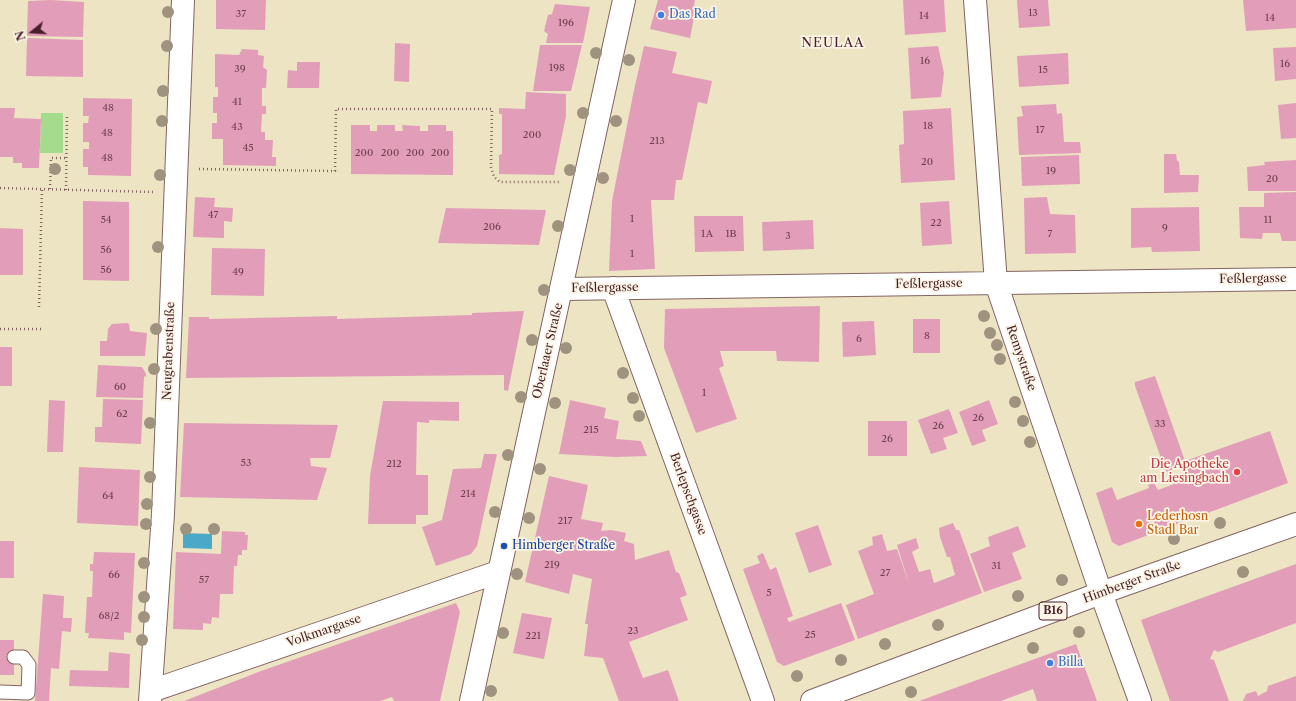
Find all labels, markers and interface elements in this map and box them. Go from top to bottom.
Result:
house number: 13 [1028,7,1038,19]
house number: 37 [236,8,246,20]
place label: Das Rad [669,8,716,22]
marker: Das Rad [656,10,666,20]
house number: 14 [919,10,929,22]
north arrow [12,12,52,52]
house number: 14 [1265,12,1275,24]
house number: 196 [558,17,574,29]
text: N [12,29,29,42]
district label: NEULAA [801,35,865,51]
house number: 16 [920,55,930,67]
house number: 16 [1280,58,1290,70]
house number: 198 [549,62,565,74]
house number: 39 [234,63,246,75]
house number: 15 [1038,64,1048,76]
house number: 41 [232,96,242,108]
house number: 48 [102,102,114,114]
house number: 18 [923,120,933,132]
house number: 43 [231,121,243,133]
house number: 17 [1035,124,1045,136]
house number: 48 [101,127,113,139]
house number: 200 [523,129,541,141]
house number: 213 [649,135,665,147]
house number: 45 [242,142,254,154]
house number: 200 [355,147,373,159]
house number: 200 [381,147,399,159]
house number: 200 [406,147,424,159]
house number: 200 [431,147,449,159]
house number: 48 [101,152,113,164]
house number: 20 [921,156,933,168]
house number: 19 [1046,165,1056,177]
house number: 20 [1266,173,1278,185]
house number: 47 [208,209,218,221]
house number: 1 [630,213,634,225]
house number: 54 [100,214,112,226]
house number: 11 [1264,214,1272,226]
house number: 22 [930,217,942,229]
house number: 206 [483,221,501,233]
house number: 9 [1162,222,1168,234]
house number: 1A [701,228,713,240]
house number: 1B [725,228,737,240]
house number: 7 [1048,228,1052,240]
house number: 3 [785,230,791,242]
house number: 56 [100,244,112,256]
house number: 1 [630,248,634,260]
house number: 56 [100,264,112,276]
house number: 49 [232,266,244,278]
street label: Feßlergasse [1219,271,1287,287]
street label: Feßlergasse [895,276,963,292]
street label: Feßlergasse [571,280,639,296]
street label: Neugrabenstraße [160,301,178,401]
street label: Oberlaaer Straße [530,302,566,400]
street label: Remystraße [1003,323,1039,393]
house number: 8 [924,330,930,342]
house number: 6 [856,333,862,345]
house number: 60 [114,381,126,393]
house number: 1 [702,387,706,399]
house number: 62 [116,408,128,420]
house number: 26 [972,412,984,424]
house number: 33 [1154,418,1166,430]
house number: 26 [932,420,944,432]
house number: 215 [583,424,599,436]
house number: 26 [881,433,893,445]
street label: Berlepschgasse [666,451,710,537]
house number: 53 [241,457,251,469]
house number: 212 [386,458,402,470]
place label: Die Apotheke am Liesingbach [1140,458,1229,486]
marker: Die Apotheke am Liesingbach [1232,467,1242,477]
house number: 214 [460,488,476,500]
house number: 64 [102,490,114,502]
place label: Lederhosn Stadl Bar [1147,510,1208,538]
house number: 217 [558,515,572,527]
marker: Lederhosn Stadl Bar [1134,519,1144,529]
place label: Himberger Straße [512,539,615,553]
marker: Himberger Straße [499,541,509,551]
street label: Himberger Straße [1081,558,1183,606]
house number: 219 [544,559,560,571]
house number: 31 [991,560,1001,572]
house number: 27 [880,567,890,579]
house number: 66 [108,569,120,581]
house number: 57 [199,574,209,586]
house number: 5 [766,587,772,599]
road number: B16 [1039,602,1067,620]
house number: 68/2 [98,610,120,622]
street label: Volkmargasse [285,612,363,650]
house number: 23 [627,625,639,637]
house number: 25 [804,629,816,641]
house number: 221 [525,630,541,642]
place label: Billa [1058,656,1083,670]
marker: Billa [1045,658,1055,668]

